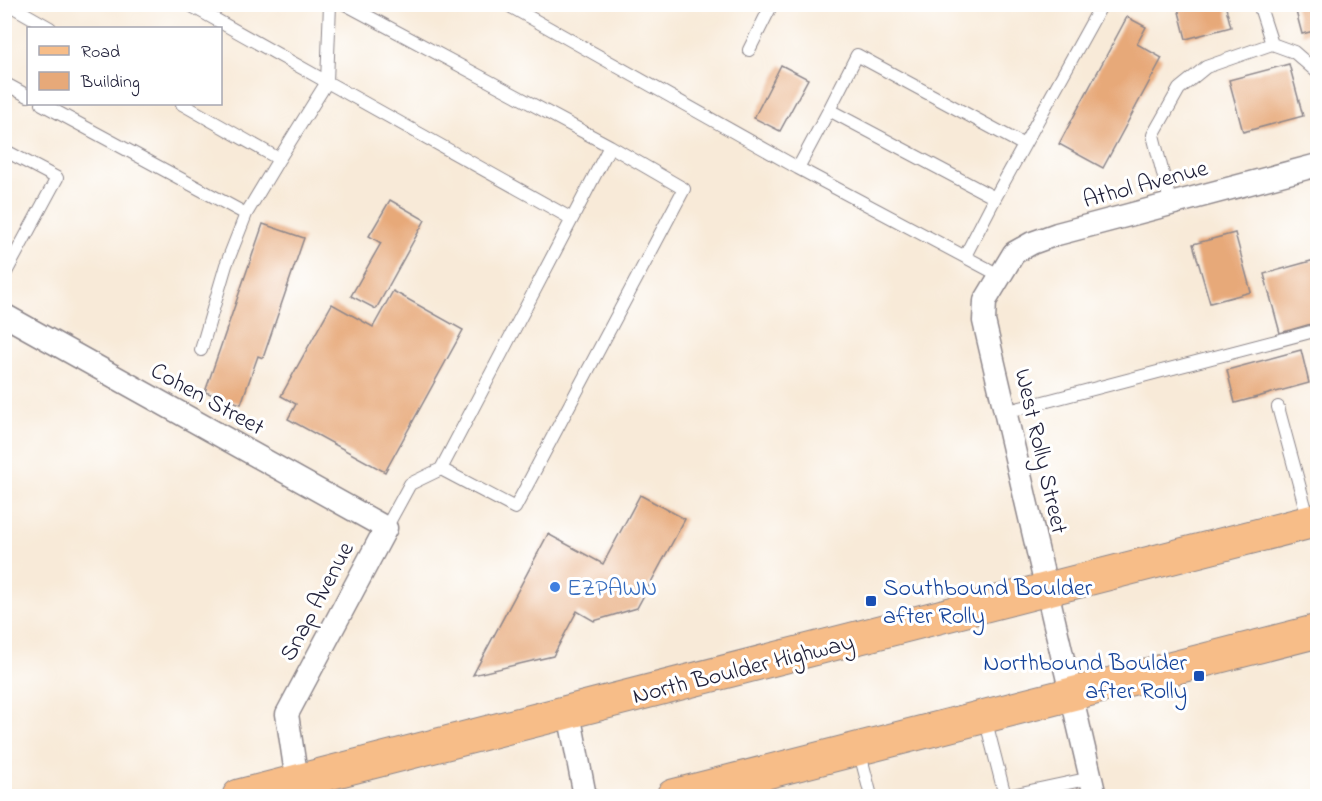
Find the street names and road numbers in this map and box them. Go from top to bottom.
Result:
street label: Athol Avenue [1079,152,1212,219]
street label: Cohen Street [143,354,270,446]
street label: West Rolly Street [1003,366,1076,538]
street label: Snap Avenue [272,536,365,668]
street label: North Boulder Highway [629,626,858,716]

